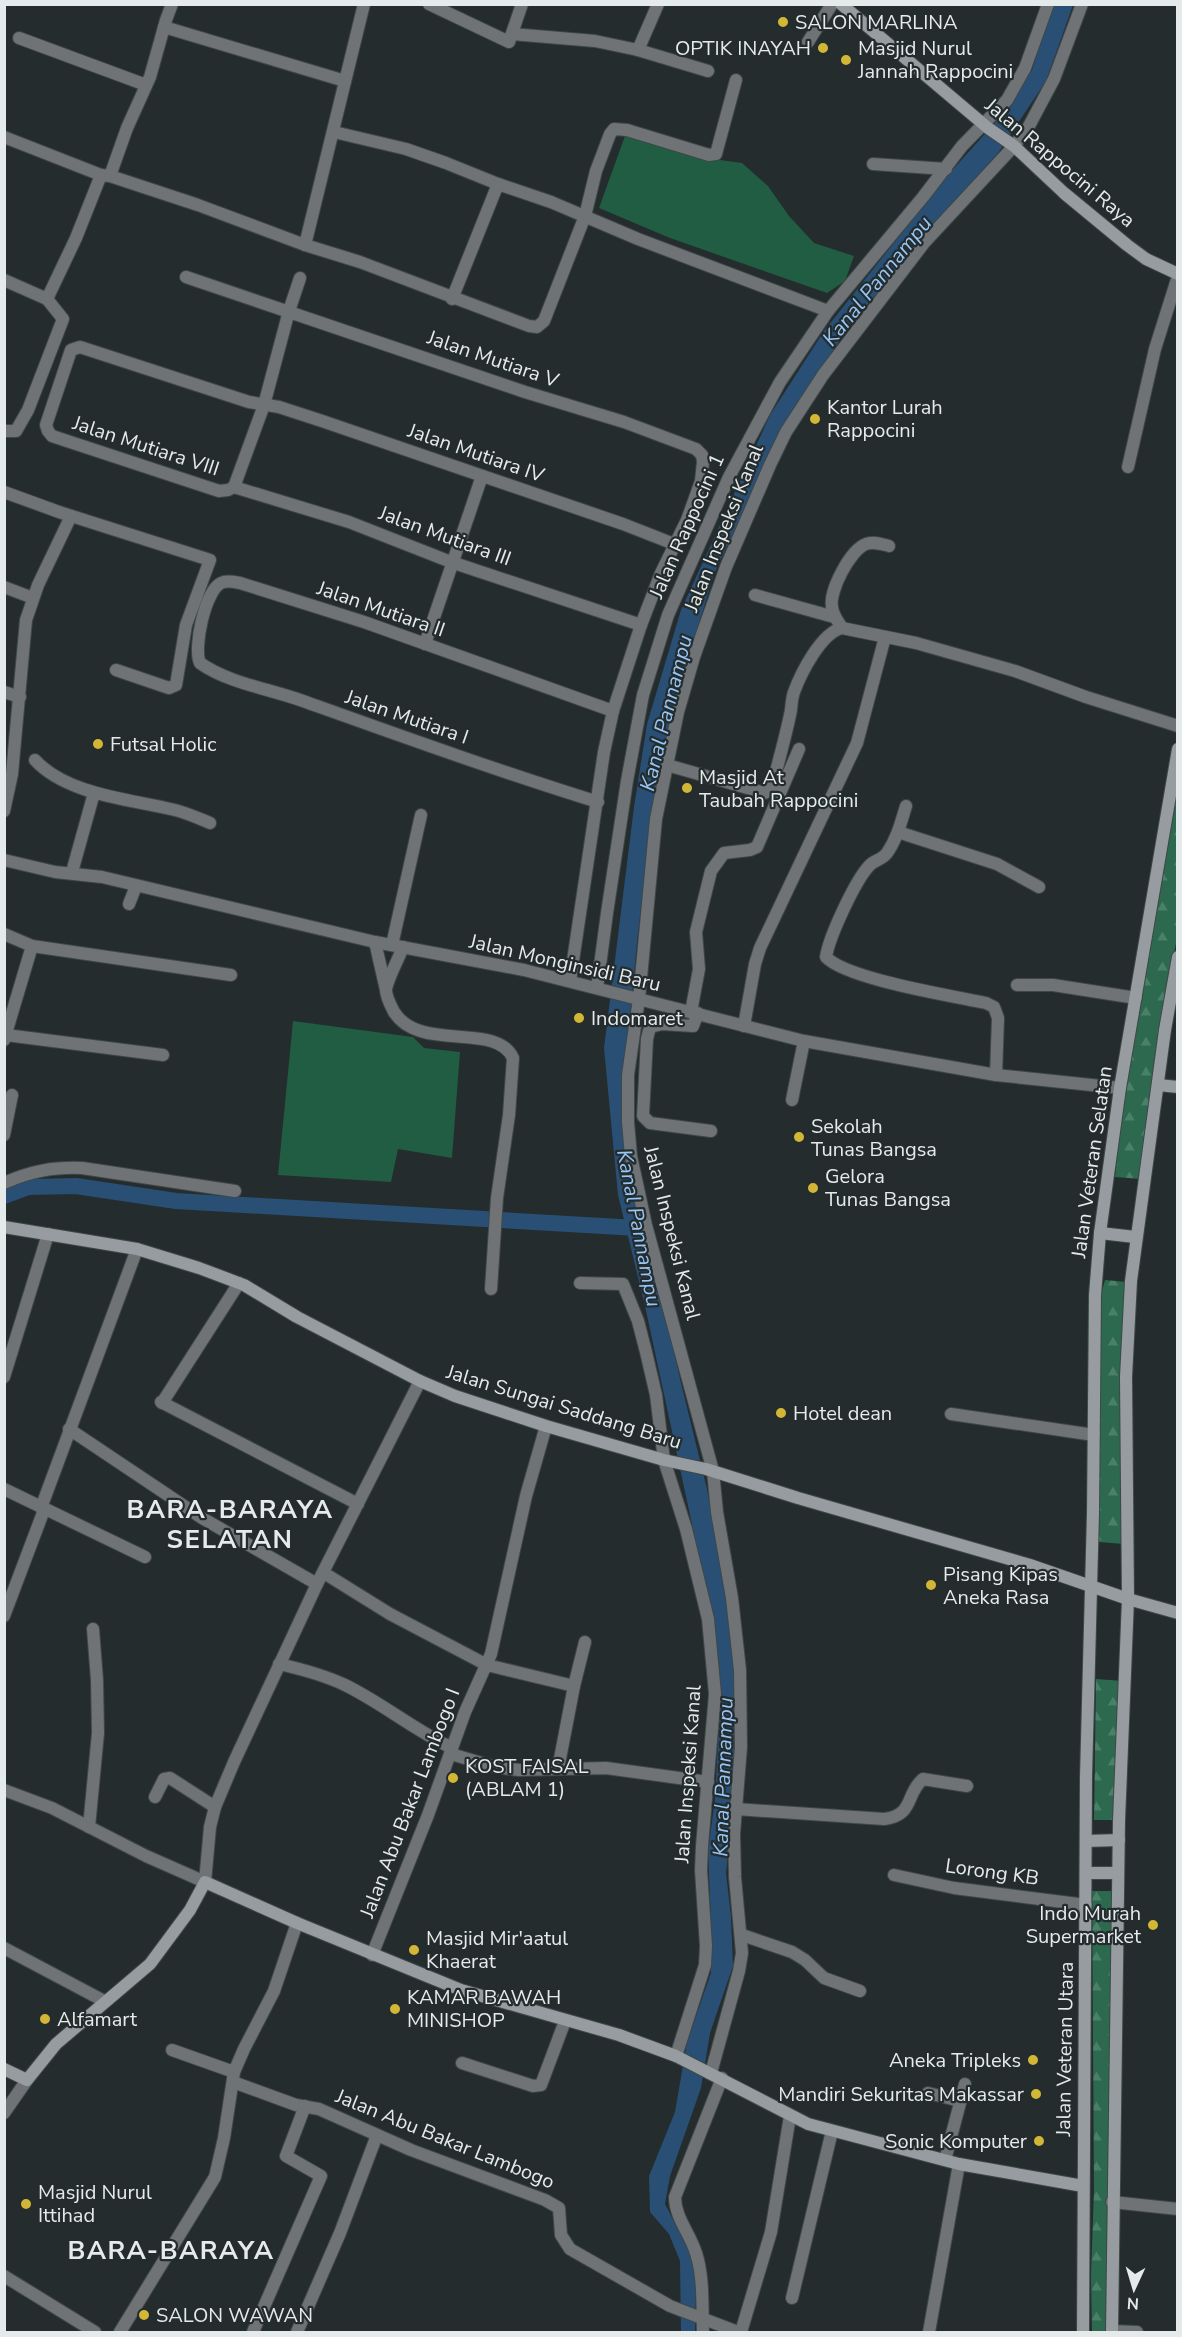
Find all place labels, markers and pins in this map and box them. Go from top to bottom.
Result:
place label: SALON MARLINA [795,9,958,36]
marker: SALON MARLINA [776,15,790,29]
place label: OPTIK INAYAH [675,35,811,62]
place label: Masjid Nurul Jannah Rappocini [857,35,1013,85]
marker: OPTIK INAYAH [816,41,830,55]
marker: Masjid Nurul Jannah Rappocini [839,53,853,67]
place label: Kantor Lurah Rappocini [827,394,943,444]
marker: Kantor Lurah Rappocini [808,412,822,426]
place label: Futsal Holic [110,731,216,758]
marker: Futsal Holic [91,737,105,751]
place label: Masjid At Taubah Rappocini [699,764,858,814]
marker: Masjid At Taubah Rappocini [680,781,694,795]
place label: Indomaret [591,1005,684,1032]
marker: Indomaret [572,1011,586,1025]
place label: Sekolah Tunas Bangsa [811,1113,937,1163]
marker: Sekolah Tunas Bangsa [792,1130,806,1144]
place label: Gelora Tunas Bangsa [825,1163,951,1213]
marker: Gelora Tunas Bangsa [806,1181,820,1195]
place label: Hotel dean [793,1400,892,1427]
marker: Hotel dean [774,1406,788,1420]
place label: Pisang Kipas Aneka Rasa [943,1561,1058,1611]
marker: Pisang Kipas Aneka Rasa [924,1578,938,1592]
place label: KOST FAISAL (ABLAM 1) [465,1753,589,1803]
marker: KOST FAISAL (ABLAM 1) [446,1771,460,1785]
place label: Indo Murah Supermarket [1026,1900,1142,1950]
marker: Indo Murah Supermarket [1146,1918,1160,1932]
place label: Masjid Mir'aatul Khaerat [426,1925,568,1975]
marker: Masjid Mir'aatul Khaerat [407,1943,421,1957]
place label: KAMAR BAWAH MINISHOP [407,1984,561,2034]
marker: KAMAR BAWAH MINISHOP [388,2002,402,2016]
place label: Alfamart [57,2006,138,2033]
marker: Alfamart [38,2012,52,2026]
place label: Aneka Tripleks [889,2047,1021,2074]
marker: Aneka Tripleks [1026,2053,1040,2067]
place label: Mandiri Sekuritas Makassar [778,2081,1024,2108]
marker: Mandiri Sekuritas Makassar [1029,2087,1043,2101]
place label: Sonic Komputer [885,2128,1027,2155]
marker: Sonic Komputer [1032,2134,1046,2148]
place label: Masjid Nurul Ittihad [38,2179,152,2229]
marker: Masjid Nurul Ittihad [19,2197,33,2211]
place label: SALON WAWAN [156,2302,313,2329]
marker: SALON WAWAN [137,2308,151,2322]

